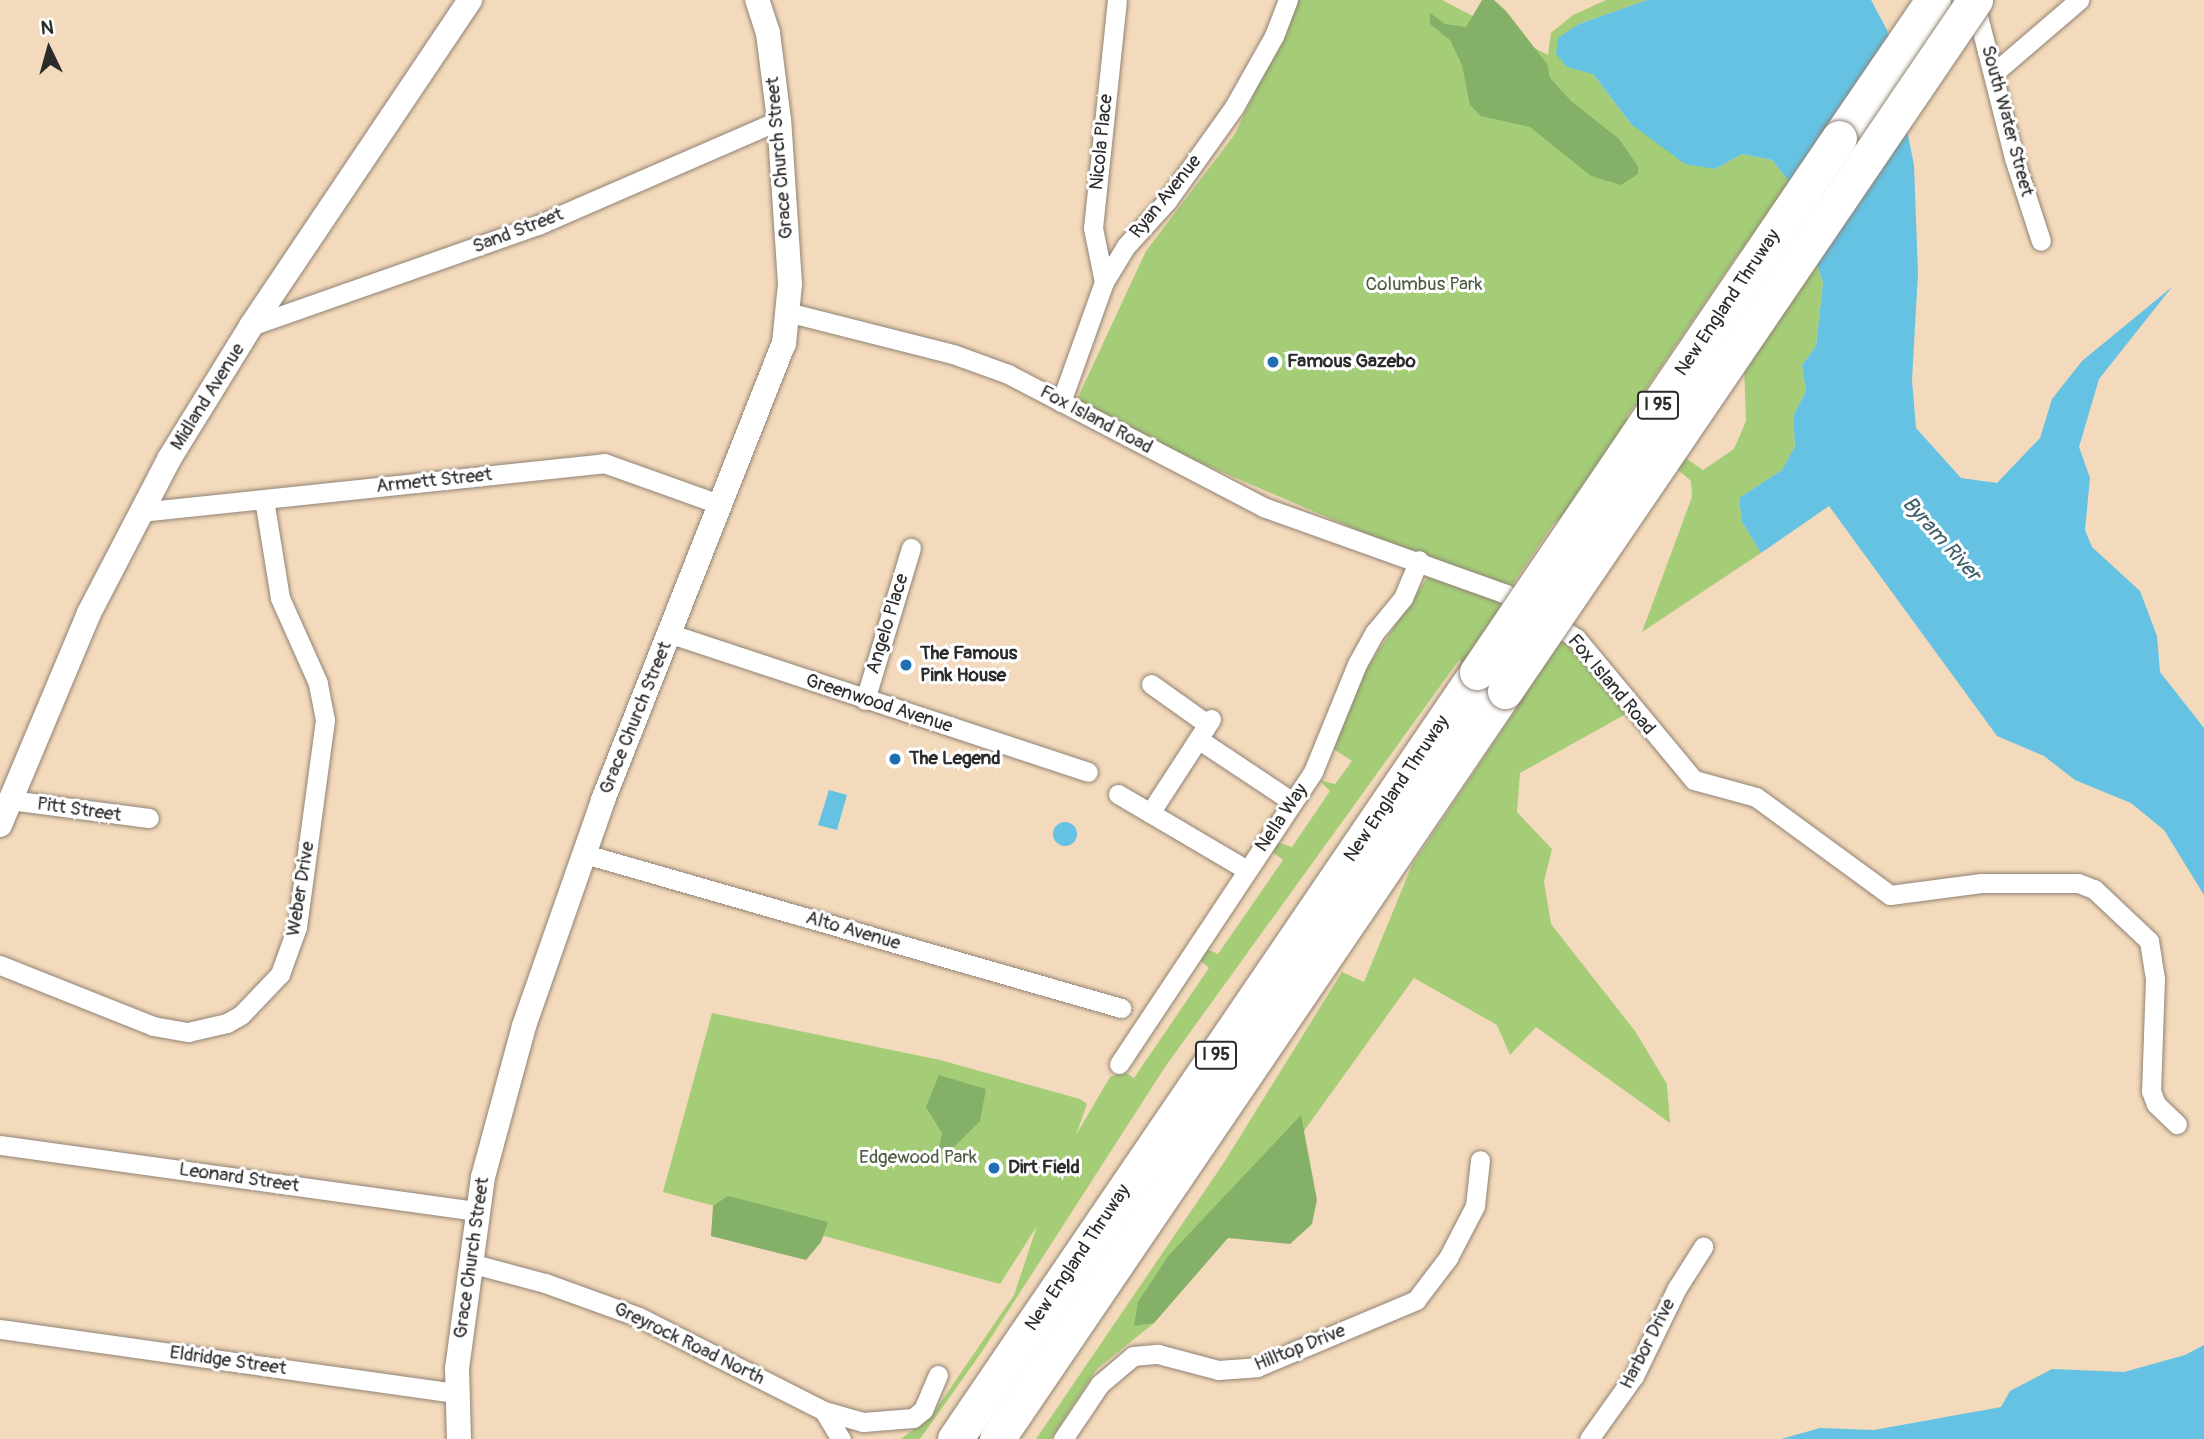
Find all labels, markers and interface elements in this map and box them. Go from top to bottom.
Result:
north arrow [14,14,84,84]
text: N [40,16,55,41]
street label: South Water Street [1976,43,2038,199]
street label: Grace Church Street [762,76,798,240]
street label: Nicola Place [1086,93,1118,191]
street label: Ryan Avenue [1125,151,1207,243]
street label: Sand Street [470,203,566,259]
street label: New England Thruway [1670,225,1786,381]
park label: Columbus Park [1365,274,1483,296]
street label: Midland Avenue [166,339,250,455]
place label: Famous Gazebo [1287,351,1416,373]
marker: Famous Gazebo [1265,354,1281,370]
street label: Fox Island Road [1036,381,1156,459]
road number: I 95 [1635,390,1681,419]
street label: Armett Street [375,464,493,498]
water label: Byram River [1896,491,1986,587]
street label: Angelo Place [862,571,914,677]
street label: Fox Island Road [1562,630,1660,740]
street label: Grace Church Street [595,638,677,798]
place label: The Famous Pink House [920,643,1017,687]
marker: The Famous Pink House [898,657,914,673]
street label: Greenwood Avenue [803,669,955,739]
street label: New England Thruway [1339,711,1455,867]
place label: The Legend [909,748,1001,770]
marker: The Legend [887,751,903,767]
street label: Nella Way [1251,780,1313,856]
street label: Pitt Street [35,793,123,827]
street label: Weber Drive [282,840,320,938]
street label: Alto Avenue [803,907,903,955]
road number: I 95 [1193,1040,1239,1070]
park label: Edgewood Park [859,1147,977,1169]
place label: Dirt Field [1008,1157,1080,1179]
street label: Leonard Street [177,1158,301,1198]
marker: Dirt Field [986,1160,1002,1176]
street label: Grace Church Street [449,1176,495,1340]
street label: New England Thruway [1020,1180,1136,1336]
street label: Harbor Drive [1615,1295,1681,1393]
street label: Greyrock Road North [610,1298,768,1390]
street label: Hilltop Drive [1251,1319,1349,1377]
street label: Eldridge Street [168,1342,288,1380]

